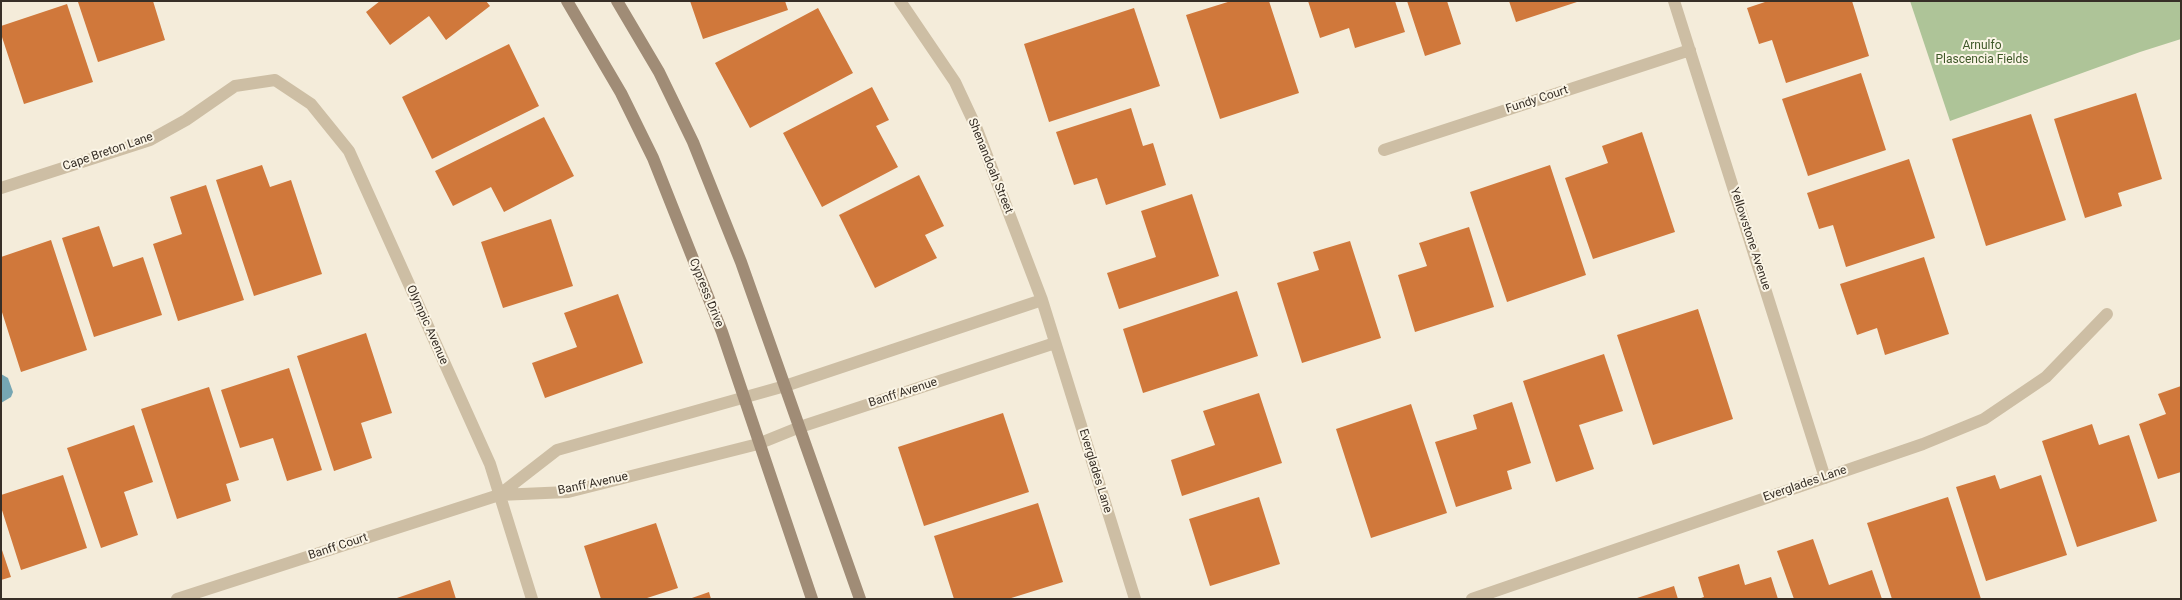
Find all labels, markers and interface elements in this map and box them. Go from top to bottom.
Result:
park label: Arnulfo Plascencia Fields [1936,39,2028,67]
street label: Fundy Court [1504,83,1570,117]
street label: Shenandoah Street [964,116,1016,216]
street label: Cape Breton Lane [61,130,155,174]
street label: Yellowstone Avenue [1727,186,1773,292]
street label: Cypress Drive [686,257,726,329]
street label: Olympic Avenue [403,283,451,367]
street label: Banff Avenue [867,375,939,411]
street label: Everglades Lane [1075,427,1115,515]
street label: Everglades Lane [1761,463,1849,505]
street label: Banff Avenue [557,470,629,498]
street label: Banff Court [307,531,369,563]

